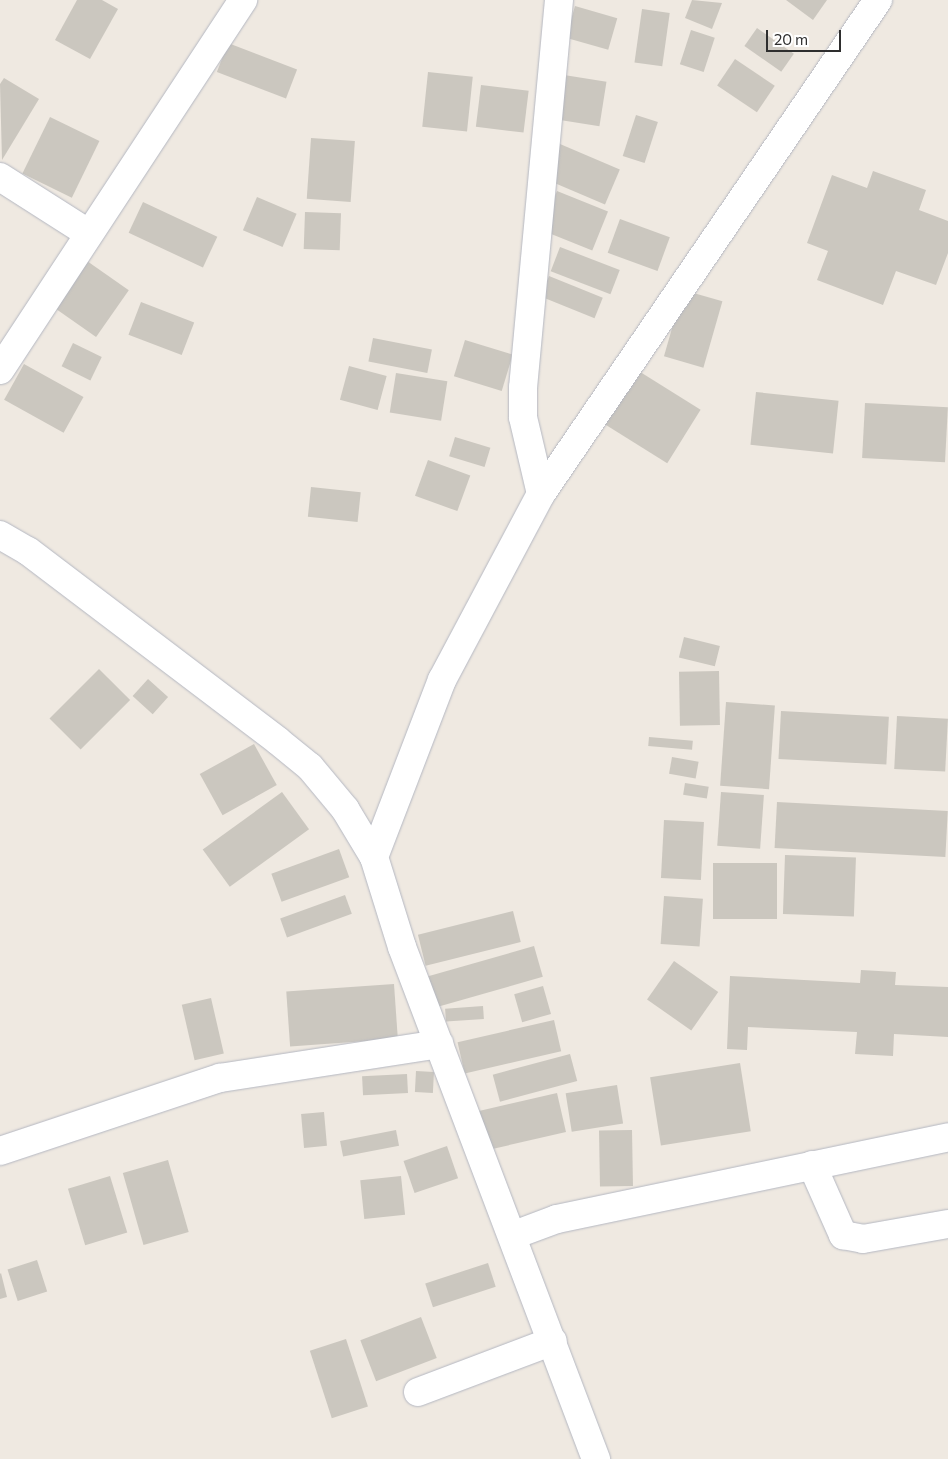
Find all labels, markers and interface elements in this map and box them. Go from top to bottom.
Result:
scale bar [768,20,843,52]
text: 20 m [774,30,808,48]

